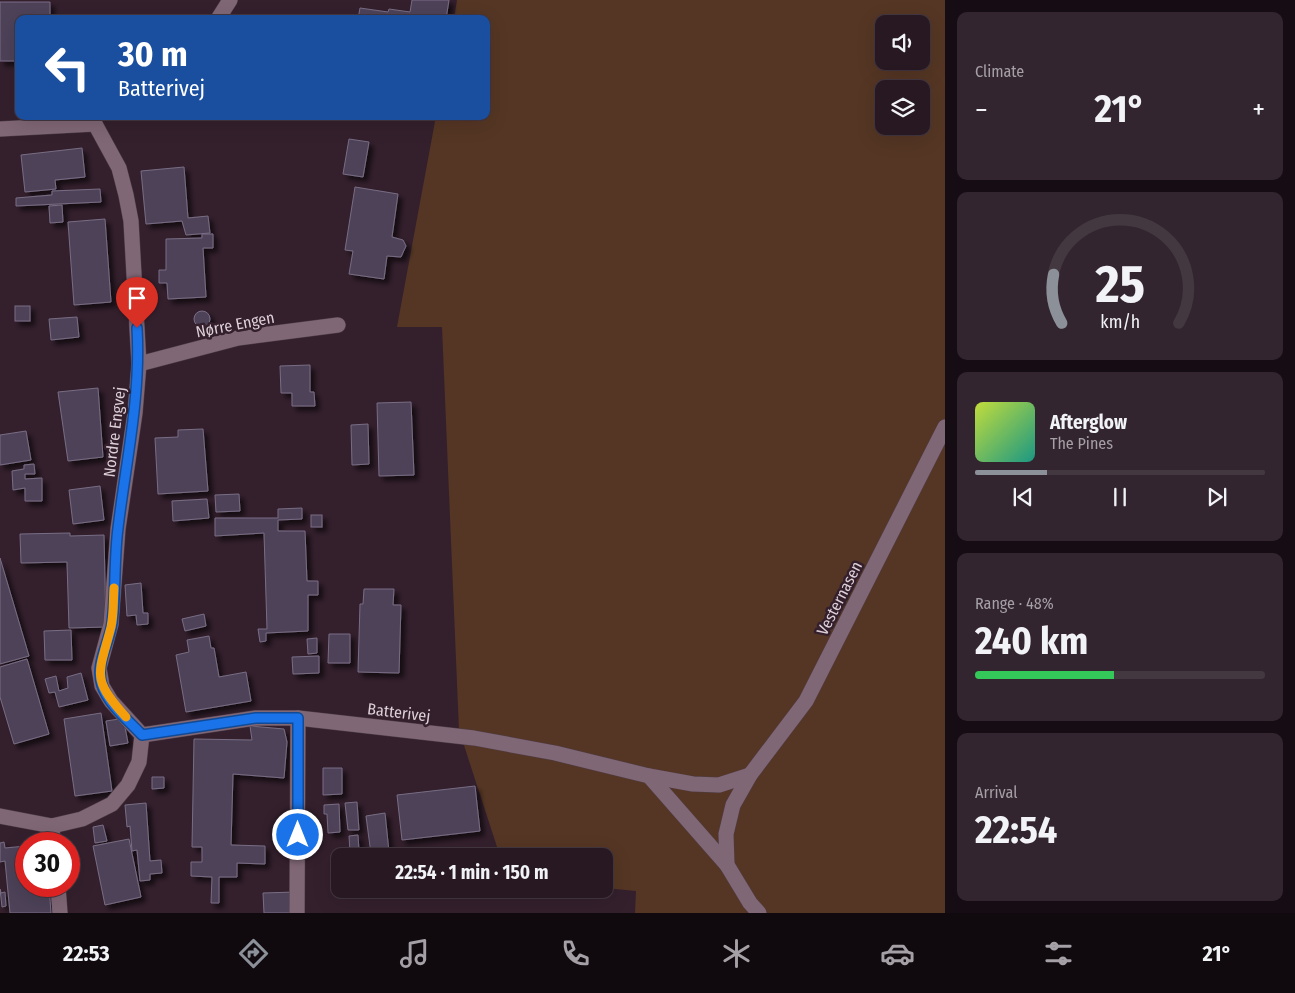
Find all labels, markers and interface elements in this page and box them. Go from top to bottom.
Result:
map controls [875,15,930,135]
button: sound [875,15,930,70]
text: 30 m [118,33,188,75]
icon: left [35,35,100,100]
text: Climate [975,62,1024,81]
text: Batterivej [118,75,205,102]
button: layers [875,80,930,135]
text: 21° [1095,86,1145,132]
text: − [975,93,988,126]
text: + [1252,93,1265,126]
text: 25 [1094,253,1145,316]
pin [116,277,158,328]
icon: arrive [123,284,151,312]
street label: Nørre Engen [194,308,276,341]
text: km/h [1100,311,1140,333]
street label: Nordre Engvej [100,386,129,478]
text: Afterglow [1050,411,1127,434]
text: The Pines [1050,434,1113,453]
icon: previous [1009,483,1037,511]
icon: pause [1106,483,1134,511]
icon: next [1203,483,1231,511]
street label: Vesternasen [813,558,866,638]
text: Range · 48% [975,594,1054,613]
text: 240 km [975,618,1088,664]
street label: Batterivej [366,699,432,726]
text: Arrival [975,783,1017,802]
text: 22:54 [975,807,1057,853]
position arrow [271,808,323,860]
speed limit sign: 30 [15,832,80,897]
text: 22:54 · 1 min · 150 m [395,861,549,884]
icon: directions [236,936,271,971]
icon: music [397,936,432,971]
icon: phone [558,936,593,971]
icon: climate [719,936,754,971]
icon: car [880,936,915,971]
icon: filters [1041,936,1076,971]
text: 22:53 [63,940,110,967]
text: 21° [1202,940,1232,967]

